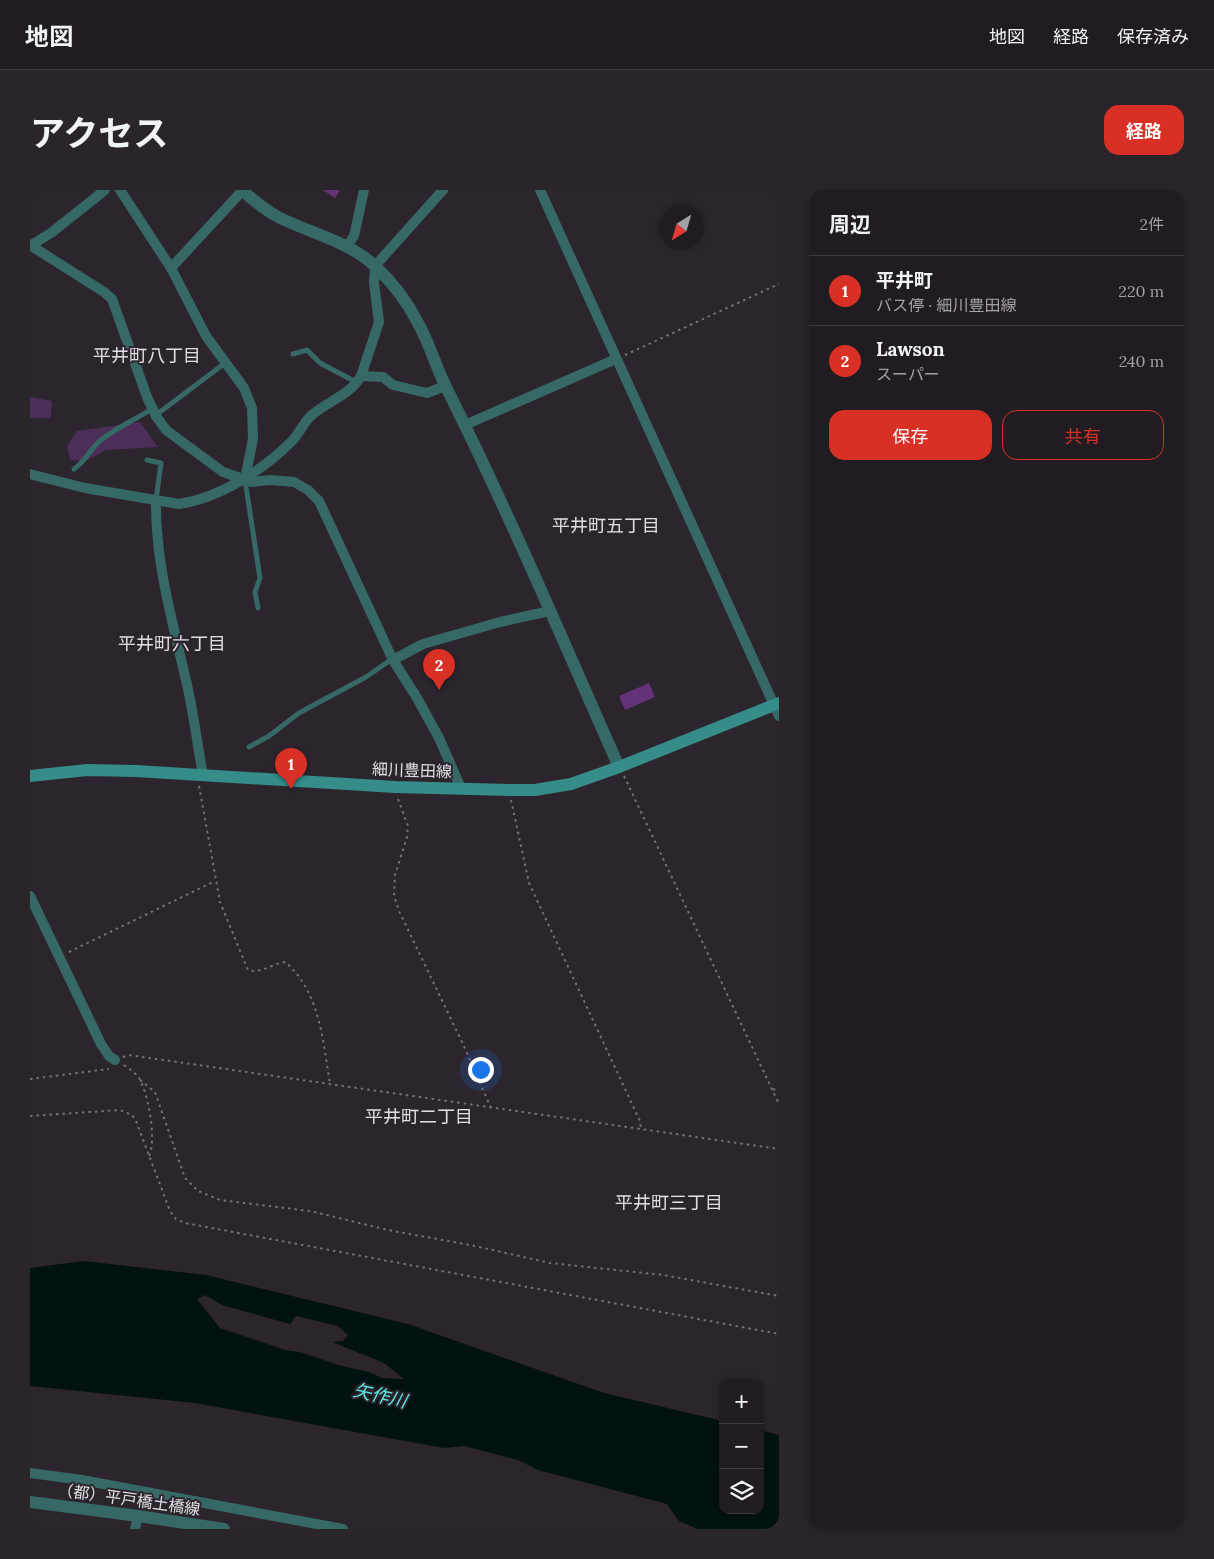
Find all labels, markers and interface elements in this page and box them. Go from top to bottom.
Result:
text: 地図 [25,21,73,52]
text: 地図 [989,25,1025,48]
text: 経路 [1053,25,1089,48]
text: 保存済み [1117,25,1189,48]
button: 経路 [1104,105,1184,155]
text: アクセス [30,111,168,156]
north arrow [659,205,704,250]
text: 周辺 [829,211,871,238]
text: 2件 [1139,214,1164,234]
text: 平井町 [876,268,933,292]
text: 1 [842,281,848,301]
text: 220 m [1118,281,1164,301]
text: バス停 · 細川豊田線 [876,295,1016,315]
text: Lawson [876,337,945,361]
district label: 平井町八丁目 [93,344,201,367]
text: 2 [841,351,849,371]
text: 240 m [1119,351,1164,371]
text: スーパー [876,364,940,384]
button: 保存 [829,410,992,460]
button: 共有 [1002,410,1164,460]
district label: 平井町五丁目 [552,514,660,537]
district label: 平井町六丁目 [118,632,226,655]
pin: 2 [423,649,455,690]
pin: 1 [275,748,307,789]
street label: 細川豊田線 [372,759,452,781]
your location [468,1057,494,1083]
district label: 平井町二丁目 [365,1105,473,1128]
district label: 平井町三丁目 [615,1191,723,1214]
water label: 矢作川 [351,1378,411,1413]
map controls [719,1379,764,1514]
button: + [719,1379,764,1424]
button: − [719,1424,764,1469]
button: layers [719,1469,764,1514]
street label: （都）平戸橋土橋線 [56,1479,202,1519]

